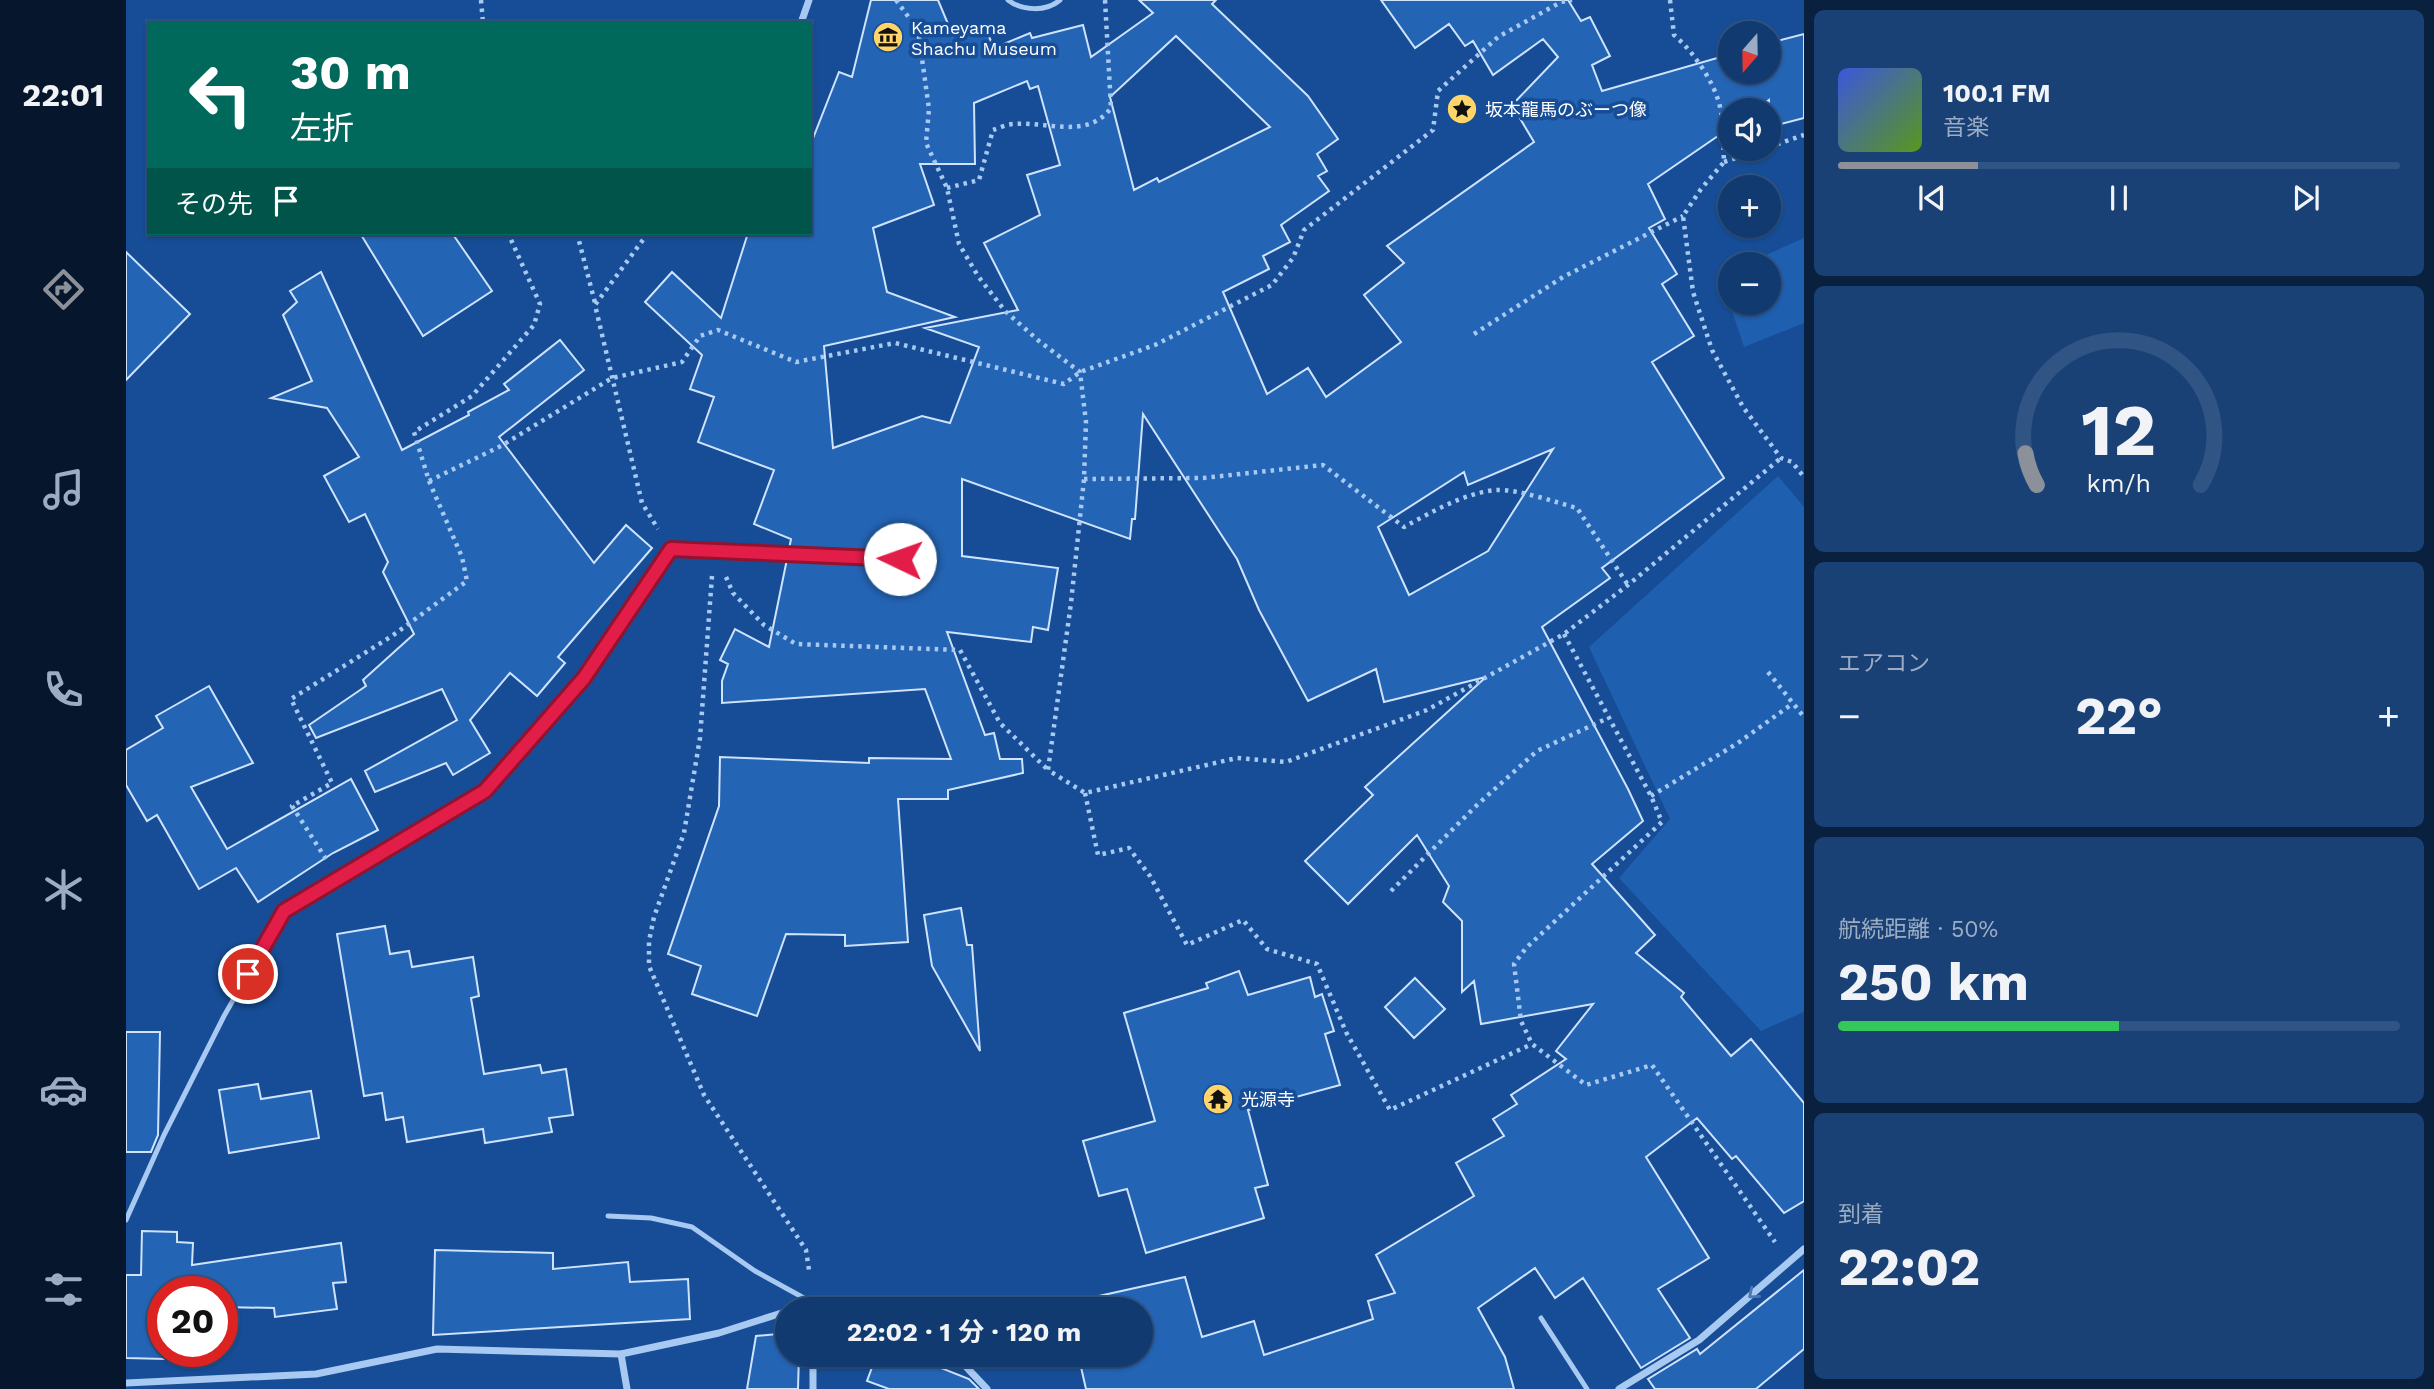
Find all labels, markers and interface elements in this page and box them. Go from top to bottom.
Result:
place label: Kameyama Shachu Museum [911,17,1057,59]
museum icon: Kameyama Shachu Museum [871,20,905,54]
north arrow [1718,21,1782,84]
map controls [1718,21,1781,315]
text: 30 m [290,43,411,101]
icon: left [175,49,266,140]
text: 22:01 [22,76,104,114]
text: 100.1 FM [1943,78,2051,108]
place icon: 坂本龍馬のぶーつ像 [1445,92,1479,126]
button: sound [1718,98,1781,161]
place label: 坂本龍馬のぶーつ像 [1485,99,1647,120]
text: 左折 [290,109,354,147]
text: 音楽 [1943,114,1989,141]
button: + [1718,175,1781,238]
icon: previous [1913,179,1951,217]
icon: pause [2100,179,2138,217]
icon: next [2287,179,2325,217]
icon: arrive [267,182,305,220]
text: その先 [175,189,253,219]
button: − [1718,252,1781,315]
icon: directions [39,265,88,314]
text: 12 [2082,387,2156,473]
icon: music [39,465,88,514]
text: km/h [2087,468,2151,497]
position arrow [863,522,937,596]
text: エアコン [1838,650,1930,677]
icon: phone [39,665,88,714]
text: 22° [2075,686,2163,747]
text: − [1838,694,1861,738]
text: + [2377,694,2400,738]
icon: climate [39,865,88,914]
text: 航続距離 · 50% [1838,916,1998,943]
pin [218,944,278,1004]
text: 250 km [1838,952,2029,1013]
icon: arrive [229,955,267,993]
icon: car [39,1065,88,1114]
temple icon: 光源寺 [1201,1082,1235,1116]
place label: 光源寺 [1241,1089,1295,1110]
text: 到着 [1838,1201,1884,1228]
text: 22:02 [1838,1237,1980,1298]
icon: filters [39,1265,88,1314]
speed limit sign: 20 [147,1276,238,1367]
one-way arrow [1748,1286,1761,1298]
text: 22:02 · 1 分 · 120 m [847,1317,1081,1347]

